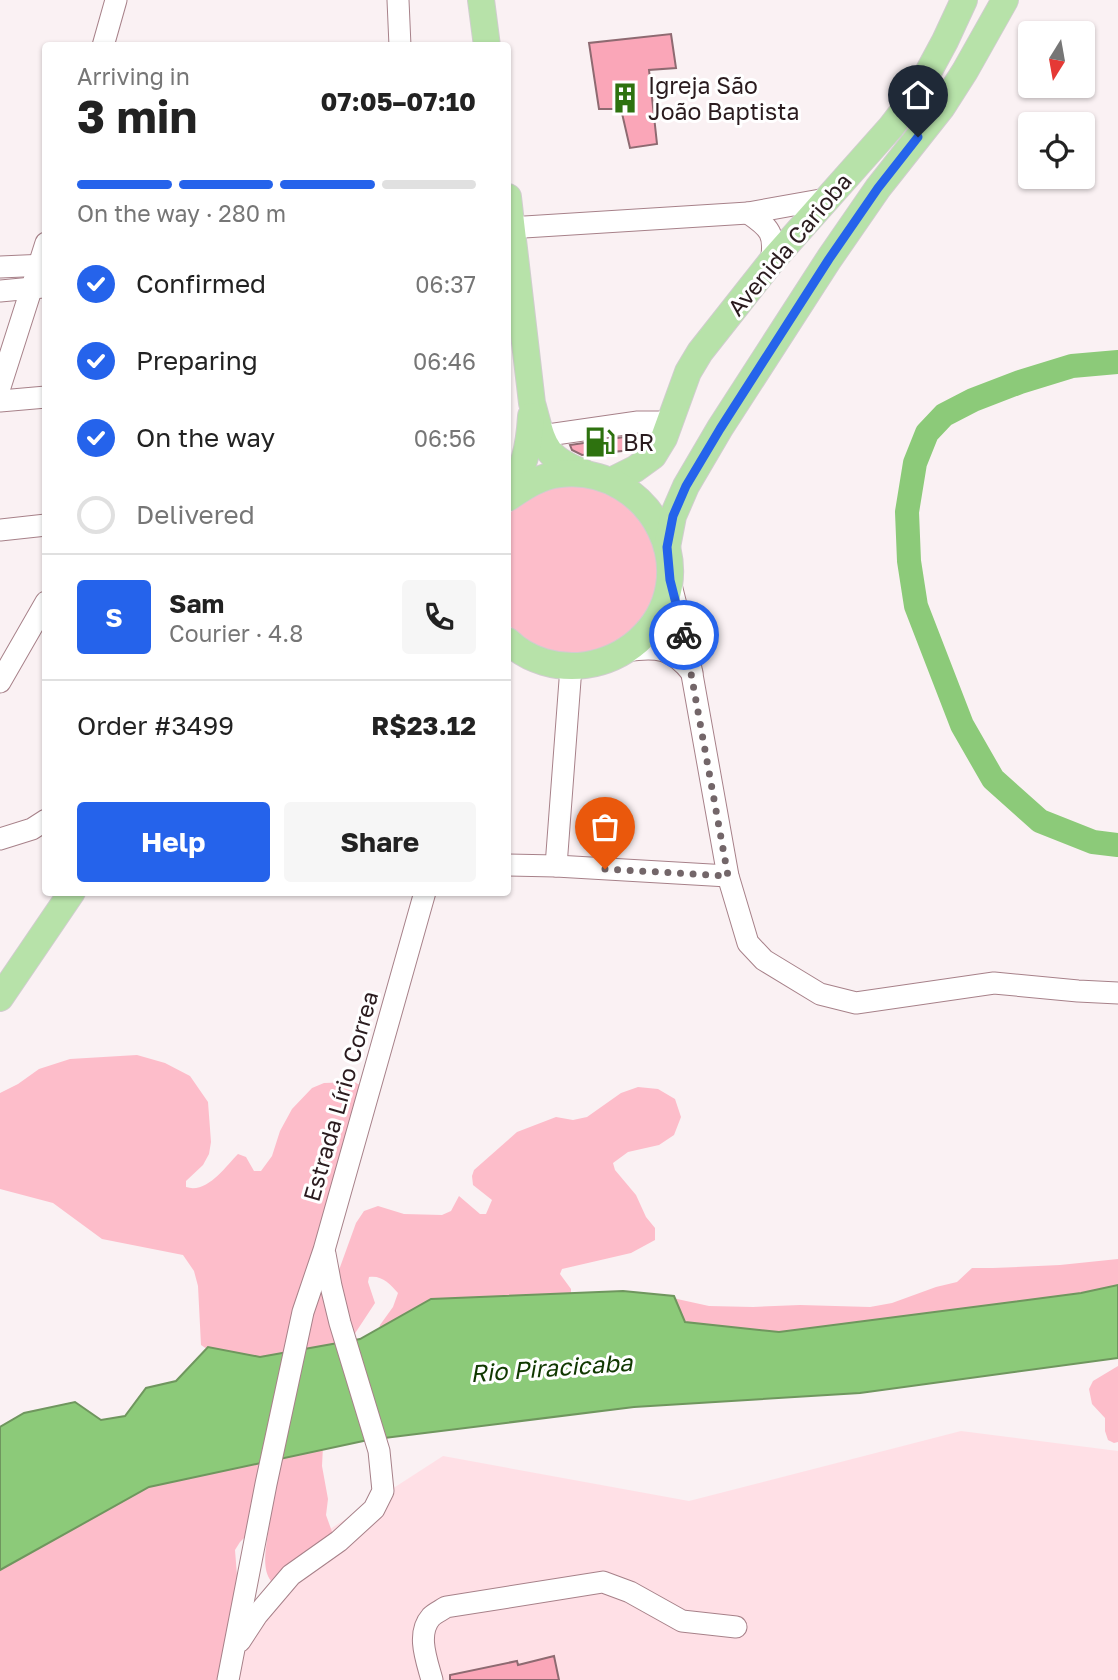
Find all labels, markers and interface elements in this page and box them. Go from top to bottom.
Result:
north arrow [1018,21,1096,98]
map controls [1018,21,1095,189]
text: Arriving in [77,62,190,90]
pin [888,65,948,137]
place label: Igreja São João Baptista [648,71,799,125]
icon: home [899,76,937,114]
building icon: Igreja São João Baptista [608,81,642,115]
text: 07:05–07:10 [320,86,476,117]
text: 3 min [77,88,197,143]
button: locate [1018,112,1095,189]
street label: Avenida Carioba [721,167,857,321]
text: On the way · 280 m [77,199,286,227]
icon: check [77,265,115,303]
text: Confirmed [136,268,266,299]
text: 06:37 [415,270,476,298]
icon: check [77,342,115,380]
text: Preparing [136,345,258,376]
text: 06:46 [413,347,476,375]
icon: check [77,419,115,457]
text: On the way [136,422,275,453]
text: 06:56 [414,424,476,452]
fuel station icon: BR [583,425,617,459]
place label: BR [623,428,654,456]
text: Delivered [136,499,255,530]
button: phone [402,580,476,654]
text: Sam [169,588,224,619]
courier [649,600,719,670]
text: S [105,602,123,633]
icon: bike [665,616,703,654]
text: Courier · 4.8 [169,619,303,647]
text: Order #3499 [77,710,234,741]
text: R$23.12 [371,710,476,741]
pin [575,797,635,869]
button: Help [77,802,270,882]
button: Share [284,802,476,882]
icon: bag [586,808,624,846]
street label: Estrada Lírio Correa [297,988,383,1204]
water label: Rio Piracicaba [469,1347,634,1387]

